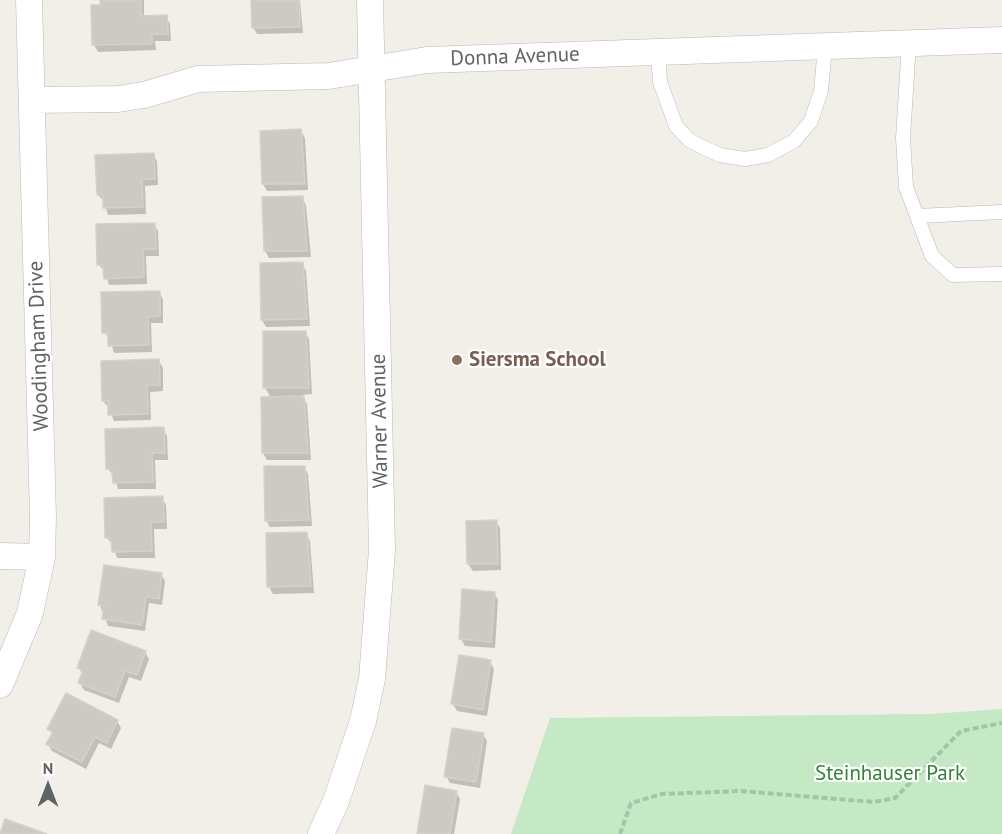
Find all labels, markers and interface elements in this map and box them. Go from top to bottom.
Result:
street label: Donna Avenue [450,42,580,72]
street label: Woodingham Drive [23,260,55,432]
place label: Siersma School [469,347,606,373]
marker: Siersma School [450,353,464,367]
street label: Warner Avenue [366,354,394,488]
north arrow [18,756,78,816]
text: N [43,758,53,778]
park label: Steinhauser Park [815,761,965,787]

